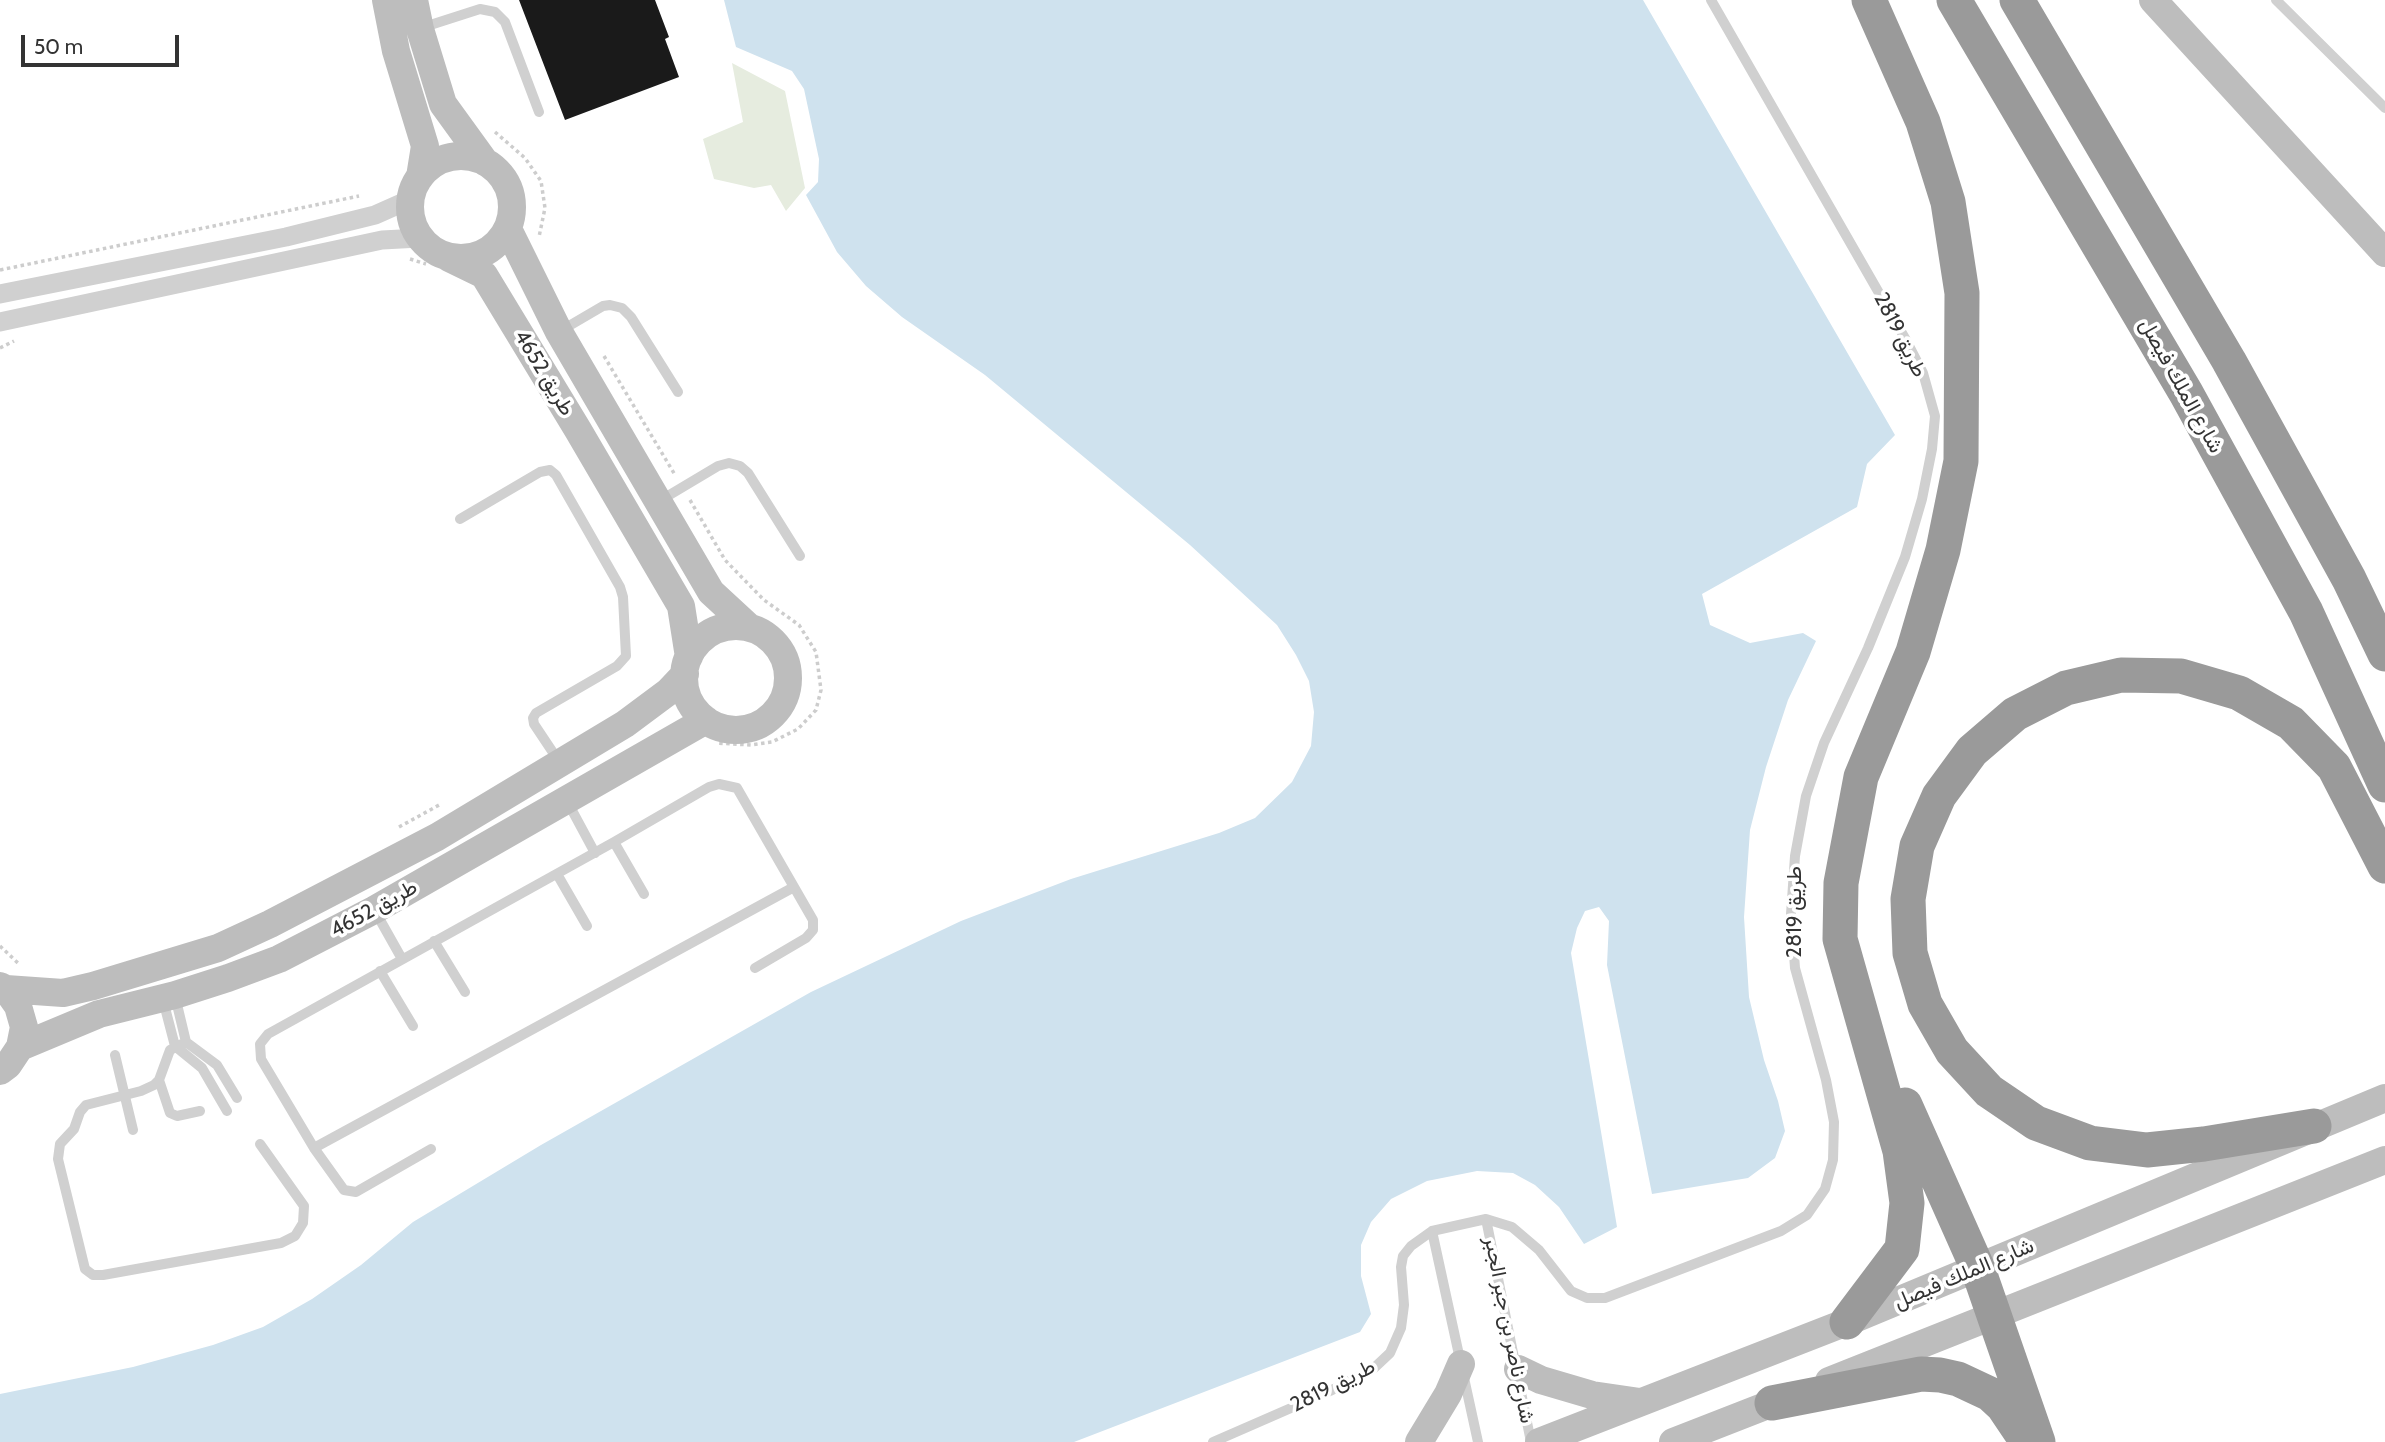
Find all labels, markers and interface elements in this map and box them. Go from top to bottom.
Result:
scale bar [24,21,182,65]
text: 50 m [34,34,83,59]
street label: طريق 2819 [1868,288,1932,382]
street label: شارع الملك فيصل [2134,314,2228,458]
street label: طريق 4652 [509,326,579,420]
street label: طريق 2819 [1782,866,1808,958]
street label: طريق 4652 [326,875,422,943]
street label: شارع الملك فيصل [1890,1233,2038,1315]
street label: شارع ناصر بن جبر الجبر [1479,1234,1539,1426]
street label: طريق 2819 [1286,1354,1380,1418]

